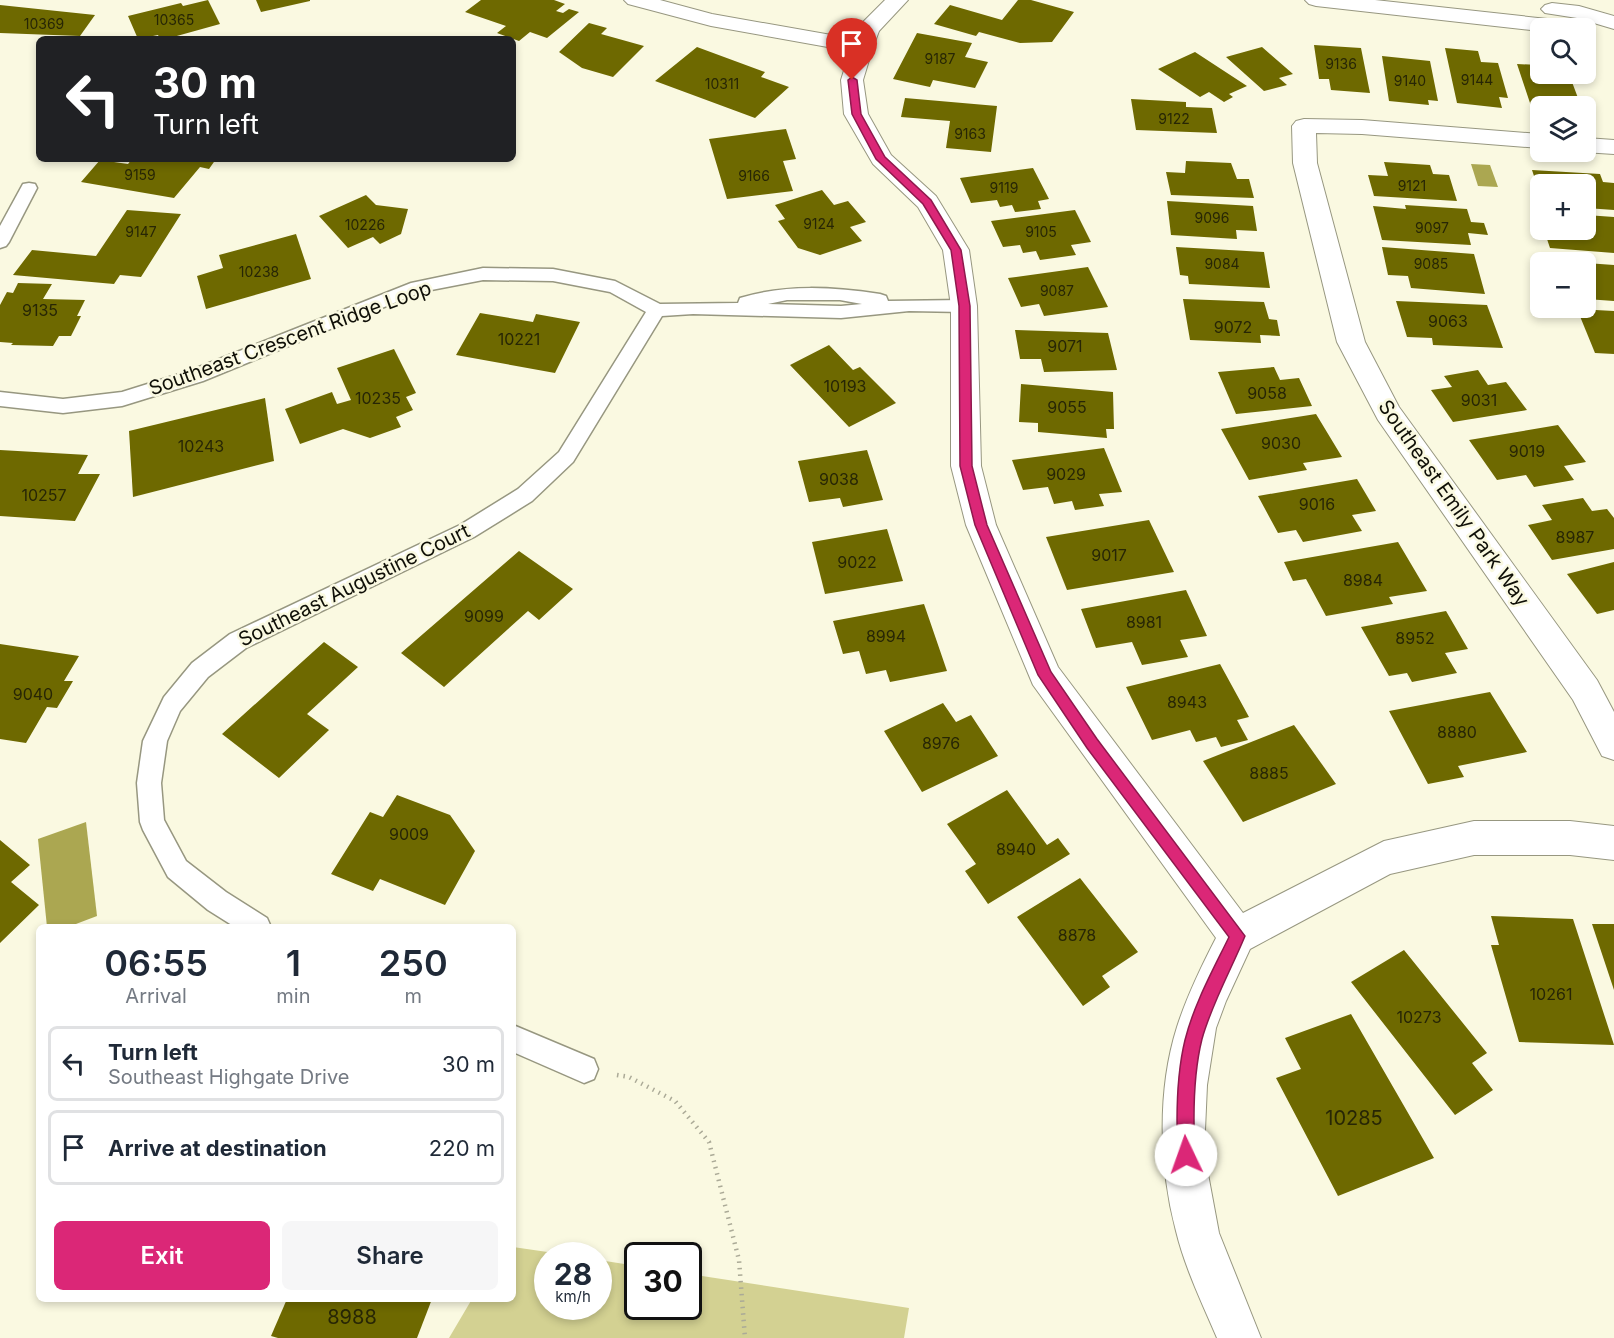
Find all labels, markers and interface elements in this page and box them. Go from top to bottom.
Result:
house number: 10365 [154,11,194,28]
house number: 10369 [24,15,64,32]
pin [826,18,877,80]
map controls [1530,18,1596,318]
button: search [1530,18,1596,84]
icon: arrive [835,27,868,60]
house number: 9187 [925,50,956,67]
house number: 9136 [1325,55,1357,72]
text: 30 m [153,57,257,108]
icon: left [54,60,132,138]
house number: 9144 [1461,71,1493,88]
house number: 9140 [1394,72,1426,89]
house number: 10311 [705,75,739,92]
button: layers [1530,96,1596,162]
text: Turn left [153,108,259,141]
house number: 9122 [1158,110,1190,127]
house number: 9163 [954,125,986,142]
house number: 9159 [124,166,156,183]
house number: 9166 [738,167,770,184]
button: + [1530,174,1596,240]
house number: 9121 [1398,177,1426,194]
house number: 9119 [990,179,1018,196]
house number: 9096 [1195,209,1229,226]
house number: 9124 [803,215,835,232]
house number: 10226 [345,216,385,233]
house number: 9097 [1415,219,1449,236]
house number: 9147 [125,223,157,240]
house number: 9105 [1025,223,1057,240]
button: − [1530,252,1596,318]
house number: 9084 [1204,255,1240,272]
house number: 9085 [1414,255,1448,272]
house number: 10238 [239,263,279,280]
street label: Southeast Crescent Ridge Loop [145,276,435,400]
house number: 9087 [1040,282,1074,299]
house number: 9135 [22,300,58,320]
house number: 9063 [1428,311,1468,331]
house number: 9072 [1214,317,1252,337]
house number: 10221 [498,329,540,349]
house number: 9071 [1047,336,1083,356]
house number: 10193 [824,376,866,396]
house number: 9058 [1247,383,1287,403]
house number: 10235 [355,388,401,408]
house number: 9031 [1461,390,1497,410]
street label: Southeast Emily Park Way [1374,395,1534,611]
house number: 9055 [1047,397,1087,417]
house number: 9030 [1261,433,1301,453]
house number: 10243 [178,436,224,456]
house number: 9019 [1509,441,1545,461]
house number: 9029 [1046,464,1086,484]
house number: 9038 [819,469,859,489]
house number: 10257 [21,485,67,505]
house number: 9016 [1299,494,1335,514]
street label: Southeast Augustine Court [234,518,474,652]
house number: 8987 [1556,527,1594,547]
house number: 9017 [1091,545,1127,565]
house number: 9022 [837,552,877,572]
house number: 8984 [1343,570,1383,590]
house number: 9099 [464,606,504,626]
house number: 8981 [1126,612,1162,632]
house number: 8994 [866,626,906,646]
house number: 8952 [1395,628,1435,648]
house number: 9040 [13,684,53,704]
house number: 8943 [1167,692,1207,712]
house number: 8880 [1437,722,1477,742]
house number: 8976 [922,733,960,753]
house number: 8885 [1249,763,1289,783]
house number: 9009 [389,824,429,844]
house number: 8940 [996,839,1036,859]
house number: 8878 [1058,925,1096,945]
text: 06:55 [104,941,208,985]
text: 1 [286,941,301,985]
text: 250 [379,941,448,985]
text: Arrival [125,984,187,1008]
text: min [276,984,310,1008]
text: m [404,984,422,1008]
house number: 10261 [1530,984,1572,1004]
house number: 10273 [1396,1007,1442,1027]
text: Turn left [108,1039,198,1065]
icon: left [57,1047,90,1080]
text: 30 m [442,1051,495,1077]
text: Southeast Highgate Drive [108,1065,349,1089]
house number: 10285 [1325,1106,1383,1130]
position arrow [1154,1123,1218,1187]
icon: arrive [57,1131,90,1164]
text: Arrive at destination [108,1135,327,1161]
text: 220 m [429,1135,495,1161]
button: Exit [54,1221,270,1290]
button: Share [282,1221,498,1290]
speed limit sign: 30 [624,1242,702,1320]
text: 28 [554,1256,592,1292]
text: km/h [555,1287,591,1306]
house number: 8988 [327,1305,377,1329]

